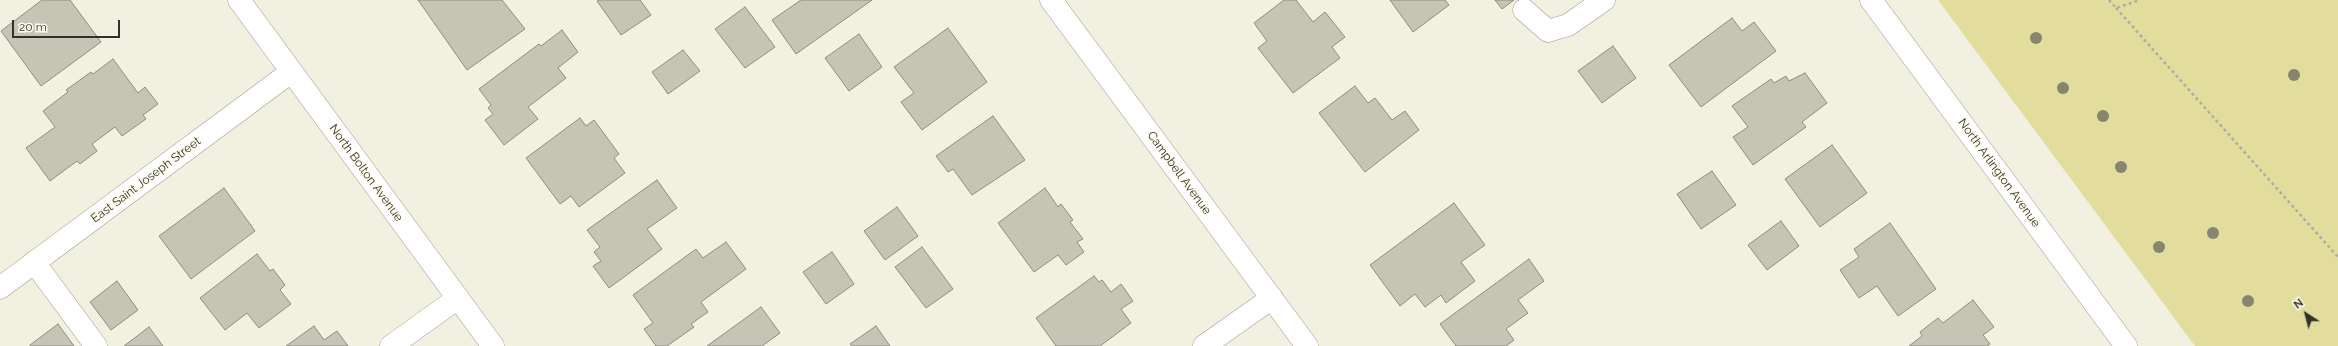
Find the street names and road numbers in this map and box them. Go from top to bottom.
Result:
street label: North Arlington Avenue [1955,116,2043,230]
street label: North Bolton Avenue [326,122,406,224]
street label: Campbell Avenue [1144,129,1214,217]
street label: East Saint Joseph Street [88,134,204,226]

